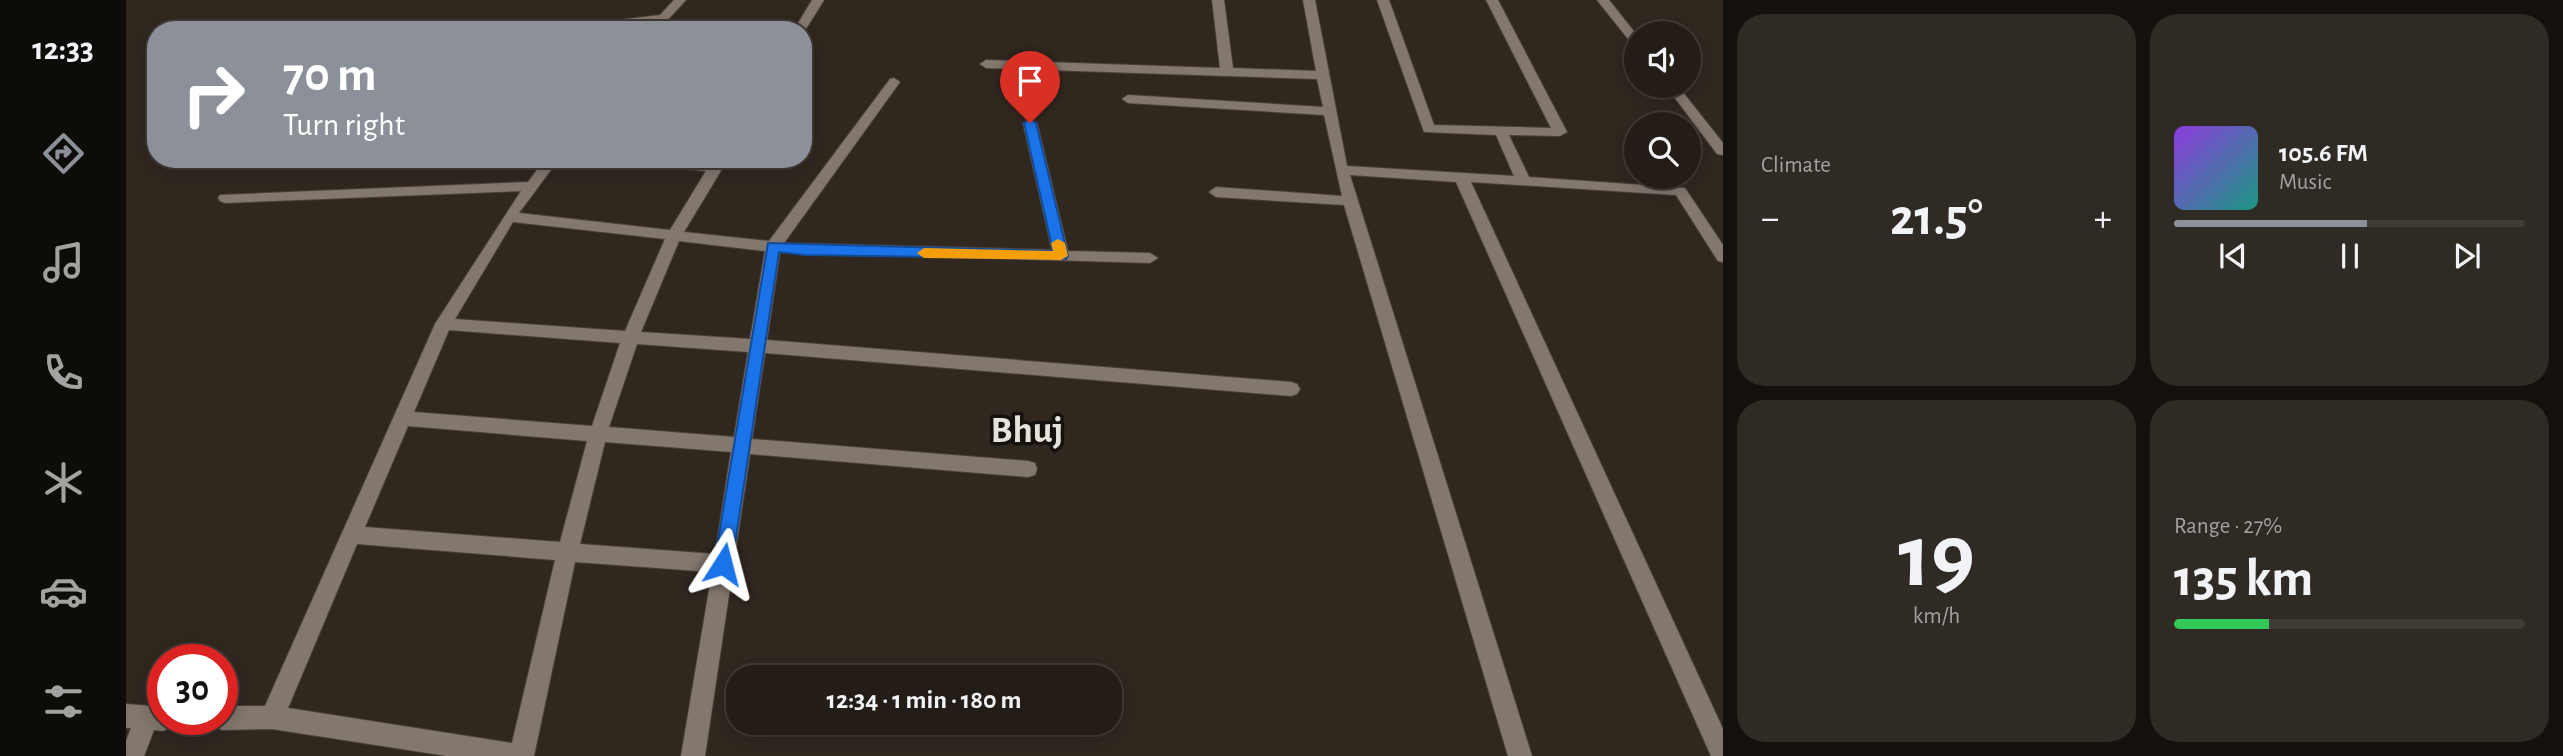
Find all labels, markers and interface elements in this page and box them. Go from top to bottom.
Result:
map controls [1624,21,1701,189]
button: sound [1624,21,1701,98]
text: 12:33 [32,33,94,65]
icon: right [168,49,259,140]
text: 70 m [283,51,377,100]
pin [1000,51,1060,123]
icon: arrive [1011,62,1049,100]
text: Turn right [283,109,405,141]
button: search [1624,112,1701,189]
icon: directions [39,129,88,178]
text: 105.6 FM [2279,140,2368,166]
text: Climate [1761,154,1831,177]
text: Music [2279,171,2331,194]
text: 21.5° [1890,192,1983,244]
text: − [1761,200,1779,238]
text: + [2094,200,2112,238]
icon: previous [2214,237,2252,275]
icon: pause [2331,237,2369,275]
icon: next [2448,237,2486,275]
icon: music [39,238,88,287]
icon: phone [39,348,88,397]
district label: Bhuj [991,412,1063,450]
icon: climate [39,458,88,507]
text: 19 [1898,512,1975,603]
text: Range · 27% [2174,515,2282,538]
position arrow [686,527,760,601]
text: 135 km [2174,553,2313,605]
icon: car [39,567,88,616]
text: km/h [1913,605,1960,628]
speed limit sign: 30 [147,644,238,735]
icon: filters [39,677,88,726]
text: 12:34 · 1 min · 180 m [827,687,1021,713]

